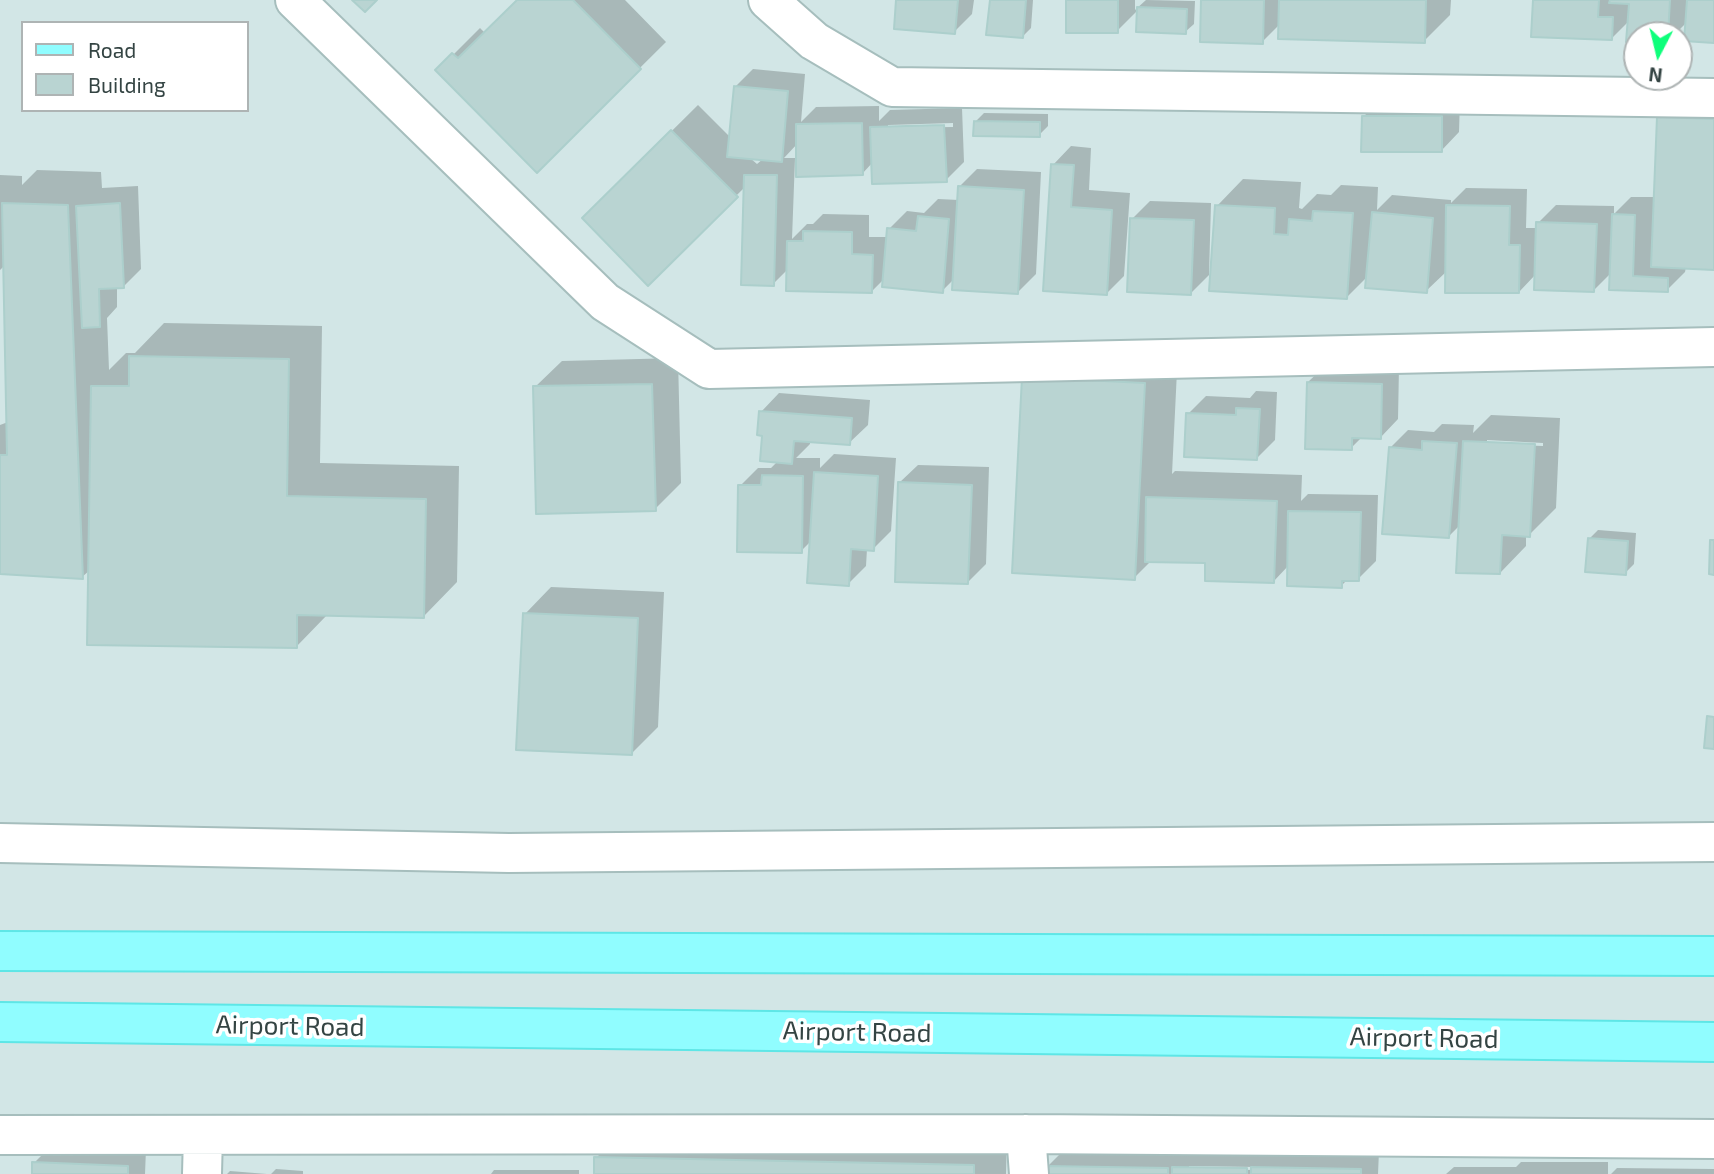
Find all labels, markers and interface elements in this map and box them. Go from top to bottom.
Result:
legend [21,21,248,112]
north arrow [1623,21,1693,91]
text: Road [88,37,136,62]
text: N [1647,63,1664,88]
text: Building [88,72,166,97]
street label: Airport Road [215,1009,365,1043]
street label: Airport Road [782,1015,932,1049]
street label: Airport Road [1349,1021,1499,1055]

